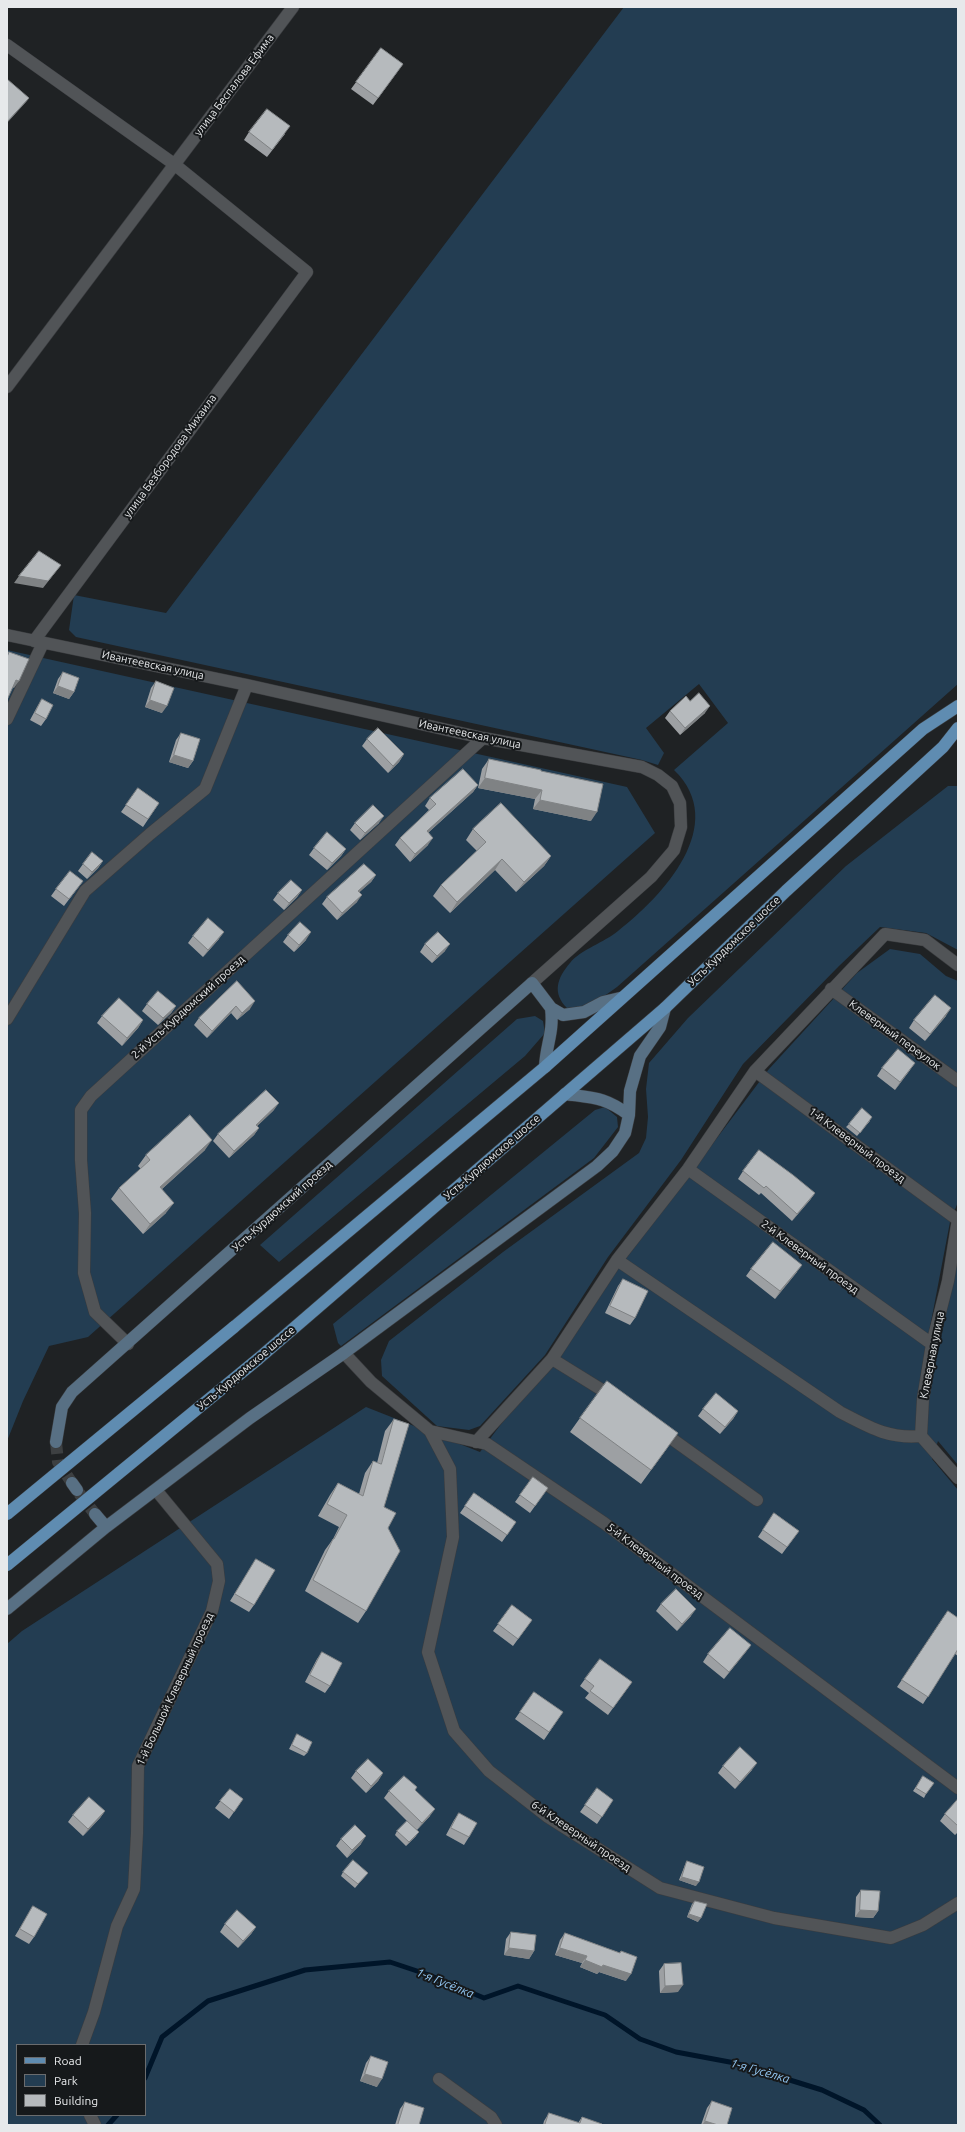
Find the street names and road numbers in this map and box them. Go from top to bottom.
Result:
street label: улица Беспалова Ефима [191,31,277,139]
street label: улица Безбородова Михаила [121,392,219,520]
street label: Ивантеевская улица [101,648,205,682]
street label: Ивантеевская улица [418,717,522,751]
street label: Усть-Курдюмское шоссе [685,893,783,989]
street label: 2-й Усть-Курдюмский проезд [129,953,247,1061]
street label: Клеверный переулок [847,997,943,1073]
street label: 1-й Клеверный проезд [806,1104,908,1186]
street label: Усть-Курдюмское шоссе [441,1112,543,1202]
street label: Усть-Курдюмский проезд [230,1158,334,1254]
street label: 2-й Клеверный проезд [759,1217,861,1297]
street label: Клеверная улица [917,1310,947,1400]
street label: Усть-Курдюмское шоссе [195,1323,297,1413]
street label: 5-й Клеверный проезд [604,1520,706,1602]
street label: 1-й Большой Клеверный проезд [134,1611,216,1767]
street label: 6-й Клеверный проезд [529,1798,633,1874]

